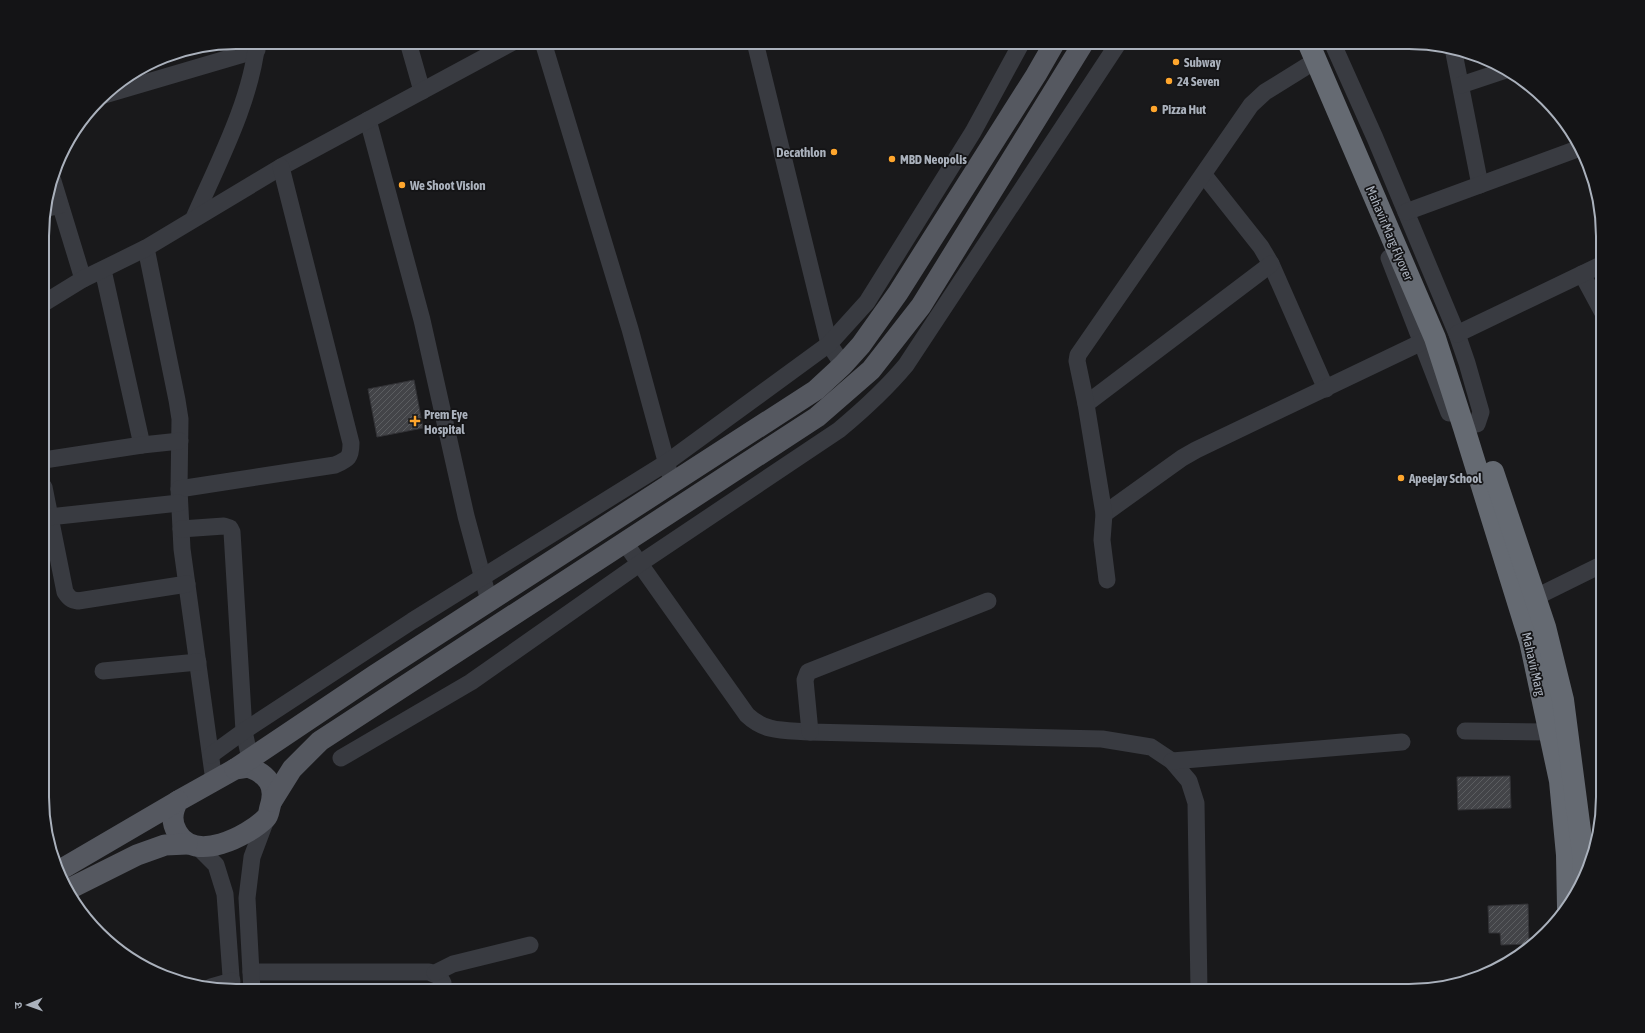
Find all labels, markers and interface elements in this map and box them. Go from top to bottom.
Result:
place label: Subway [1184,55,1221,70]
marker: Subway [1171,57,1181,67]
place label: 24 Seven [1177,74,1220,89]
marker: 24 Seven [1164,76,1174,86]
place label: Pizza Hut [1162,102,1206,117]
marker: Pizza Hut [1149,104,1159,114]
place label: Decathlon [776,145,826,160]
marker: Decathlon [829,147,839,157]
place label: MBD Neopolis [900,152,967,167]
marker: MBD Neopolis [887,154,897,164]
place label: We Shoot Vision [409,178,486,193]
marker: We Shoot Vision [397,180,407,190]
street label: Mahavir Marg Flyover [1363,184,1416,283]
place label: Prem Eye Hospital [424,407,468,437]
marker: Prem Eye Hospital [409,415,421,427]
place label: Apeejay School [1408,471,1482,486]
marker: Apeejay School [1396,473,1406,483]
street label: Mahavir Marg [1519,631,1548,698]
north arrow [8,985,48,1025]
text: उ [12,1001,24,1009]

